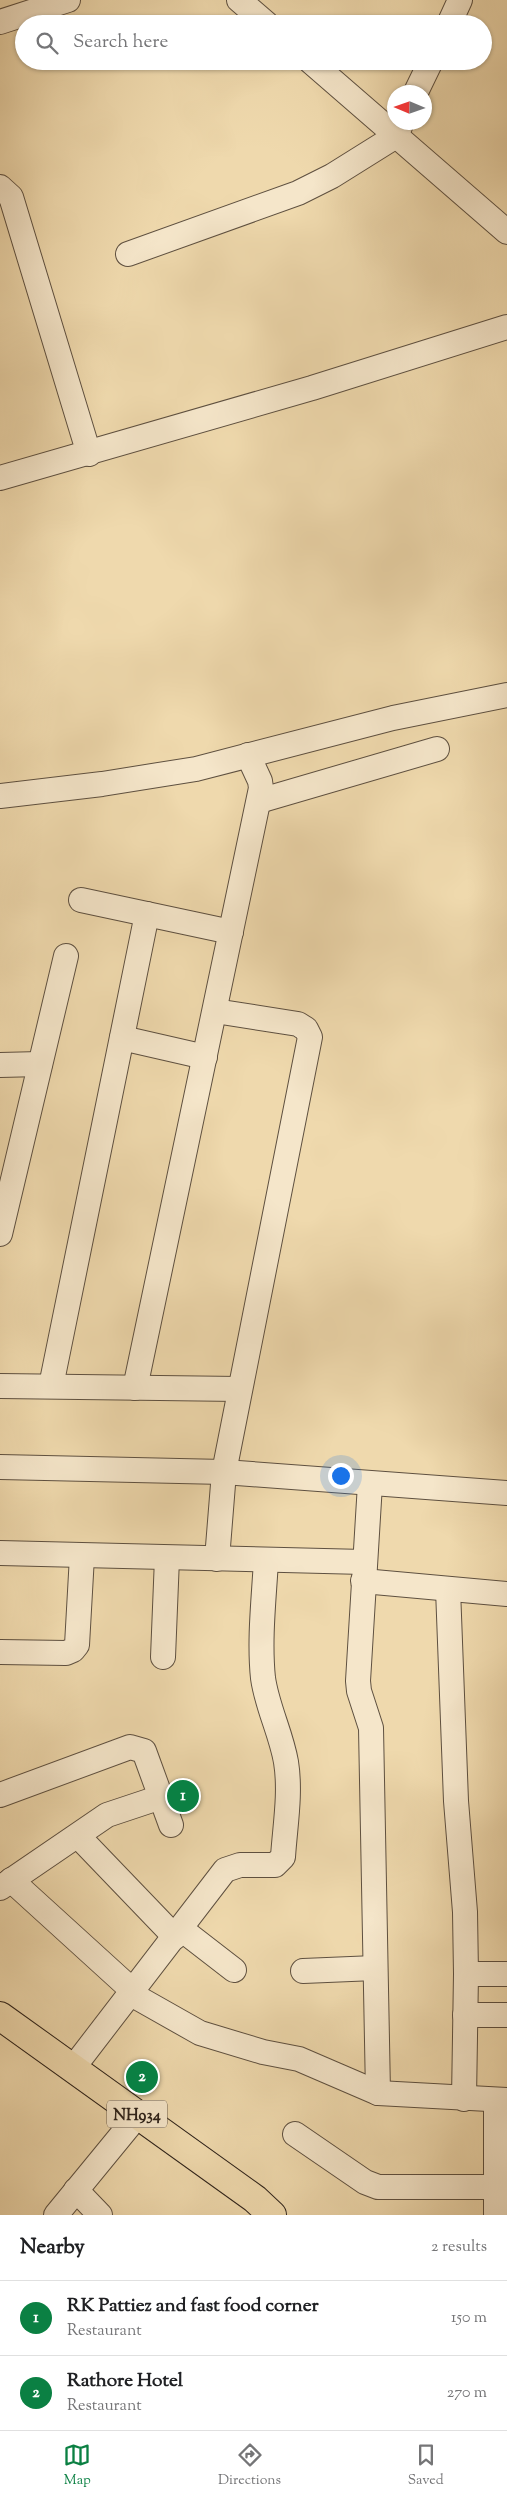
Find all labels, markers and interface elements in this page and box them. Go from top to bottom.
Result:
search box [15,15,492,70]
icon: search [33,29,61,57]
text: Search here [73,29,168,56]
north arrow [387,85,432,130]
your location [328,1463,354,1489]
pin: 1 [167,1777,199,1815]
pin: 2 [126,2058,158,2096]
road number: NH934 [107,2100,167,2128]
text: Nearby [20,2233,85,2263]
text: 2 results [431,2236,487,2259]
text: RK Pattiez and fast food corner [67,2293,319,2320]
text: 1 [33,2307,39,2330]
text: 150 m [451,2307,487,2330]
text: Restaurant [67,2320,142,2343]
text: Rathore Hotel [67,2368,183,2395]
text: 2 [32,2382,40,2405]
text: 270 m [447,2382,487,2405]
text: Restaurant [67,2395,142,2418]
tab: Map [63,2441,91,2491]
tab: Directions [218,2441,281,2491]
tab: Saved [408,2441,444,2491]

